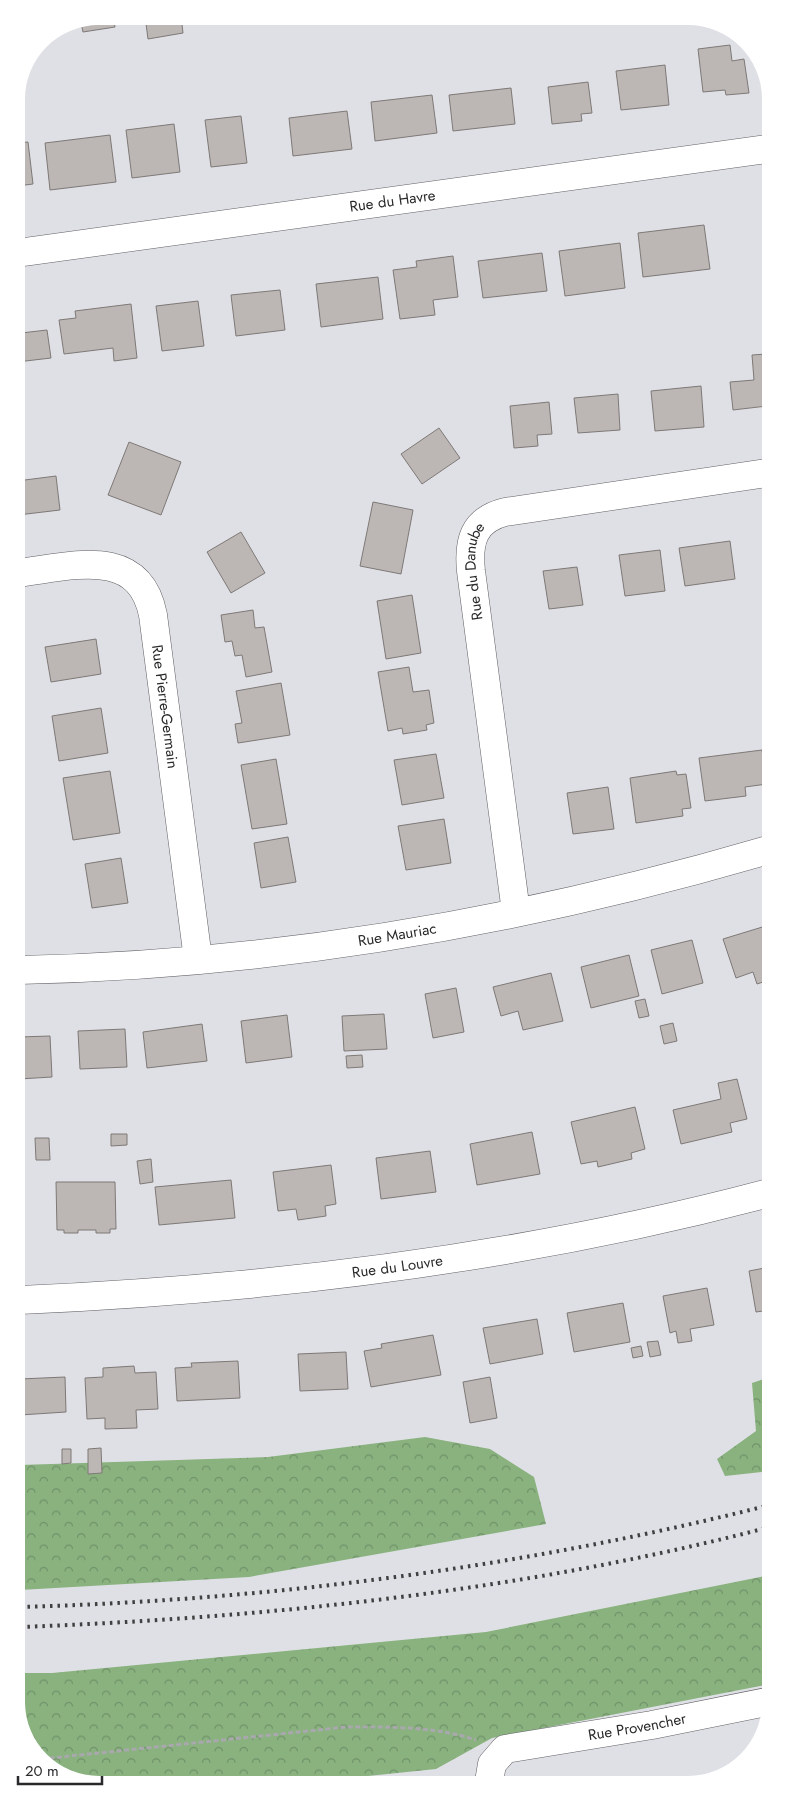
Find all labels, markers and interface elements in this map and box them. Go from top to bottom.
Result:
street label: Rue du Havre [348,184,437,218]
street label: Rue du Danube [459,517,490,621]
street label: Rue Pierre-Germain [146,643,184,770]
street label: Rue Mauriac [356,917,438,952]
street label: Rue du Louvre [351,1249,445,1284]
street label: Rue Provencher [586,1707,689,1746]
scale bar [18,1754,101,1786]
text: 20 m [25,1760,59,1782]

